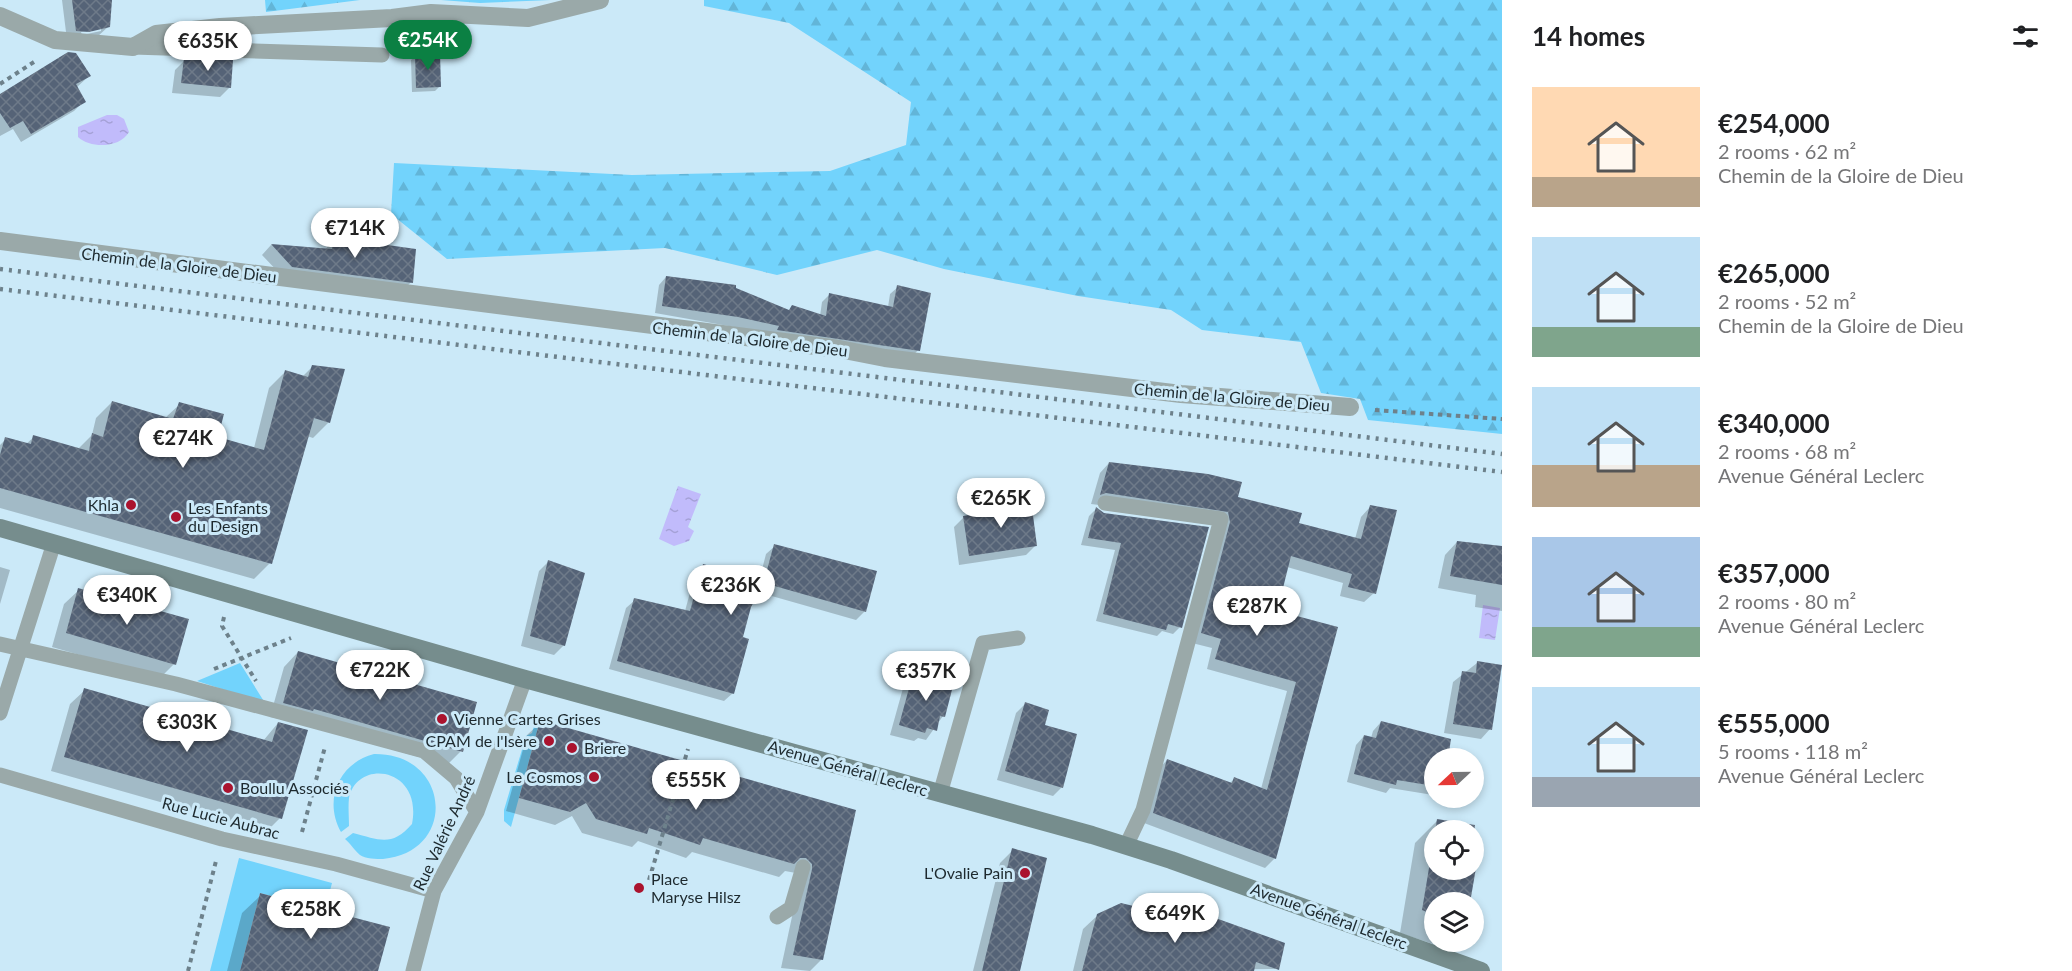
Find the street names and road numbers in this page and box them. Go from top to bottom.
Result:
street label: Chemin de la Gloire de Dieu [80,243,278,286]
street label: Chemin de la Gloire de Dieu [651,317,849,360]
street label: Chemin de la Gloire de Dieu [1133,378,1331,415]
street label: Avenue Général Leclerc [766,736,930,800]
street label: Rue Valérie André [409,772,479,893]
street label: Rue Lucie Aubrac [160,793,282,842]
street label: Avenue Général Leclerc [1248,878,1410,953]

